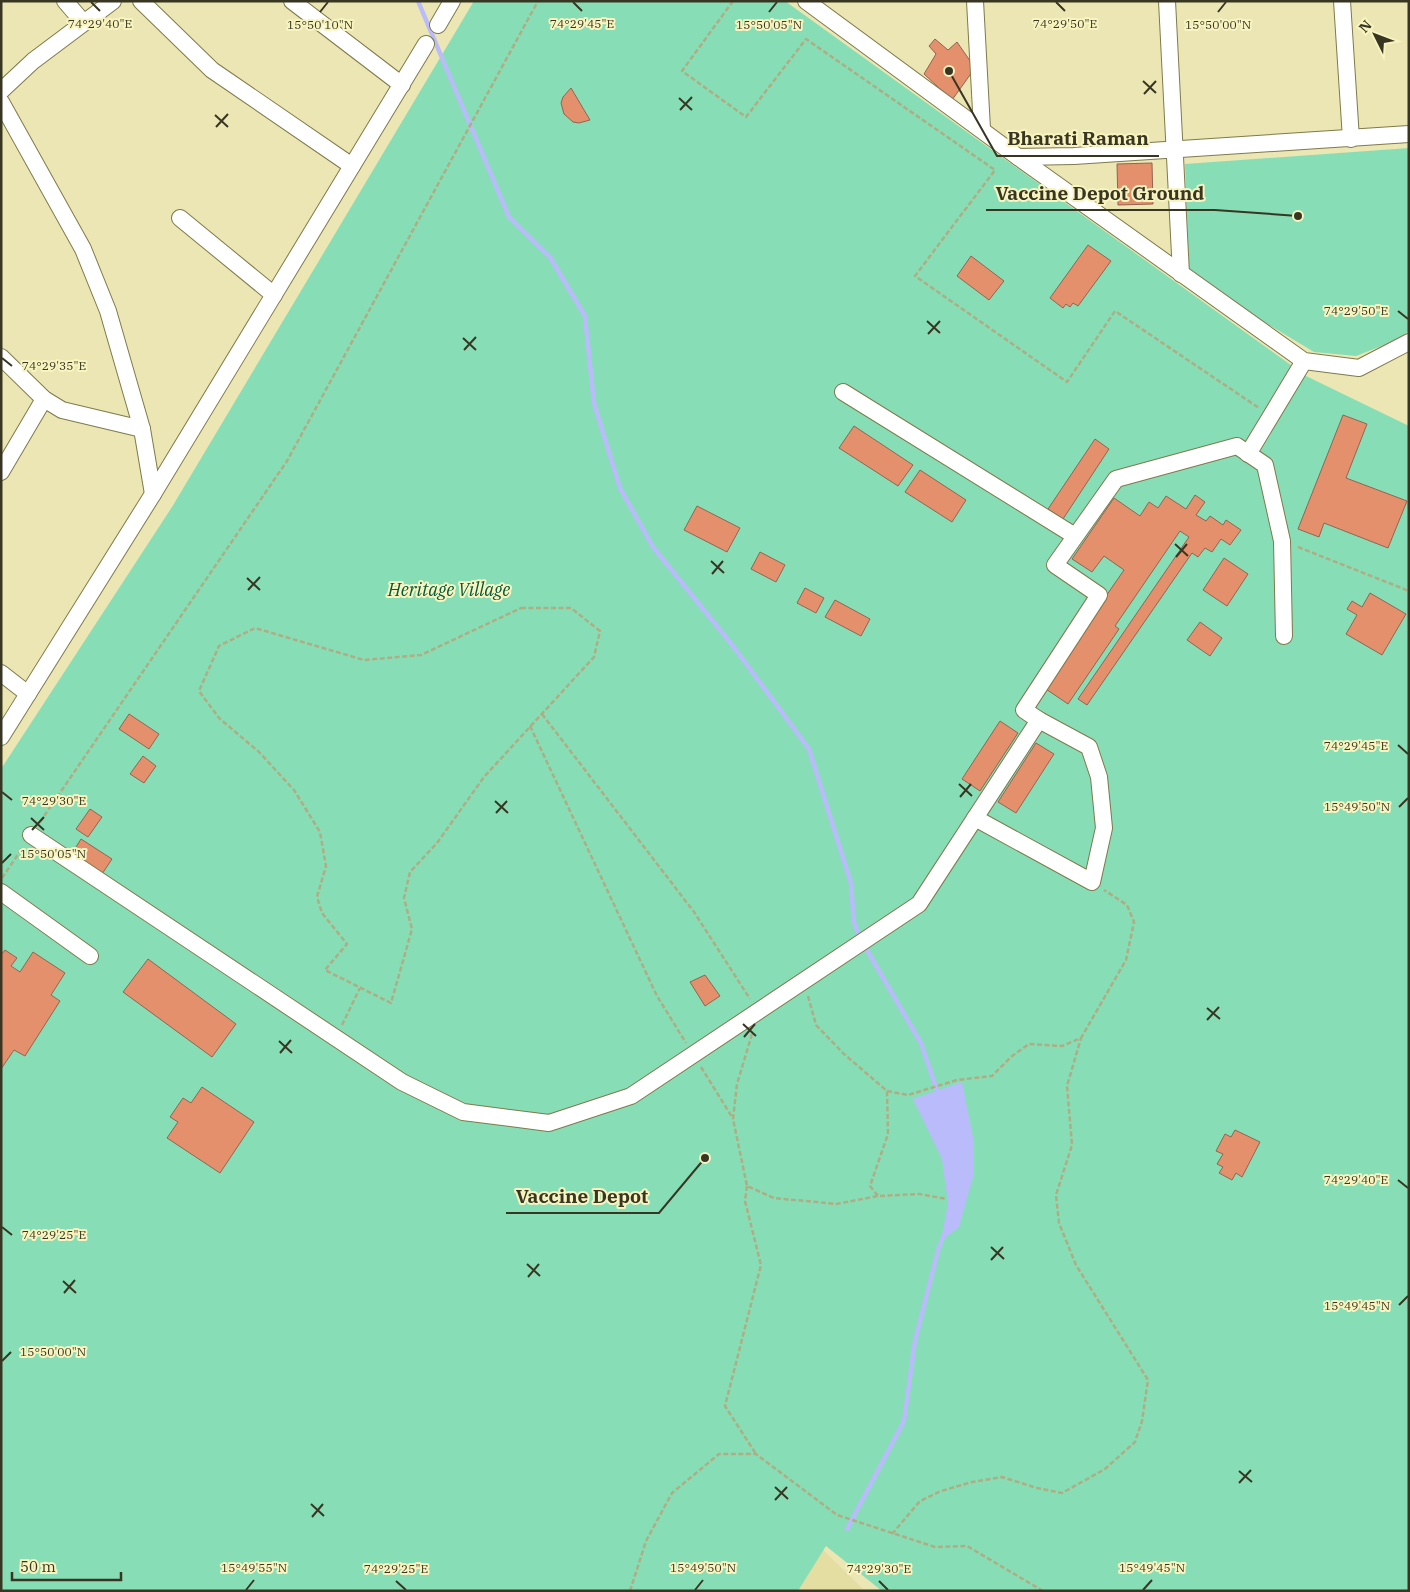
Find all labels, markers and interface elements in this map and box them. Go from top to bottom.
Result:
north arrow [1350,10,1400,60]
text: 74°29'40"E [68,16,132,31]
text: 74°29'45"E [550,16,614,31]
text: 74°29'50"E [1033,16,1097,31]
text: N [1355,16,1376,36]
text: 15°50'10"N [287,17,353,32]
text: 15°50'05"N [736,17,802,32]
text: 15°50'00"N [1185,17,1251,32]
callout: Bharati Raman [997,122,1159,156]
text: Bharati Raman [1007,126,1149,150]
callout: Vaccine Depot Ground [986,176,1215,210]
text: Vaccine Depot Ground [996,181,1204,205]
text: 74°29'50"E [1324,303,1388,318]
text: 74°29'35"E [22,358,86,373]
park label: Heritage Village [387,578,510,601]
text: 74°29'45"E [1324,738,1388,753]
text: 74°29'30"E [22,793,86,808]
text: 15°49'50"N [1324,799,1390,814]
text: 15°50'05"N [20,846,86,861]
text: 74°29'40"E [1324,1172,1388,1187]
callout: Vaccine Depot [506,1179,659,1213]
text: Vaccine Depot [516,1184,648,1208]
text: 74°29'25"E [22,1227,86,1242]
text: 15°49'45"N [1324,1298,1390,1313]
text: 15°50'00"N [20,1344,86,1359]
scale bar [12,1550,121,1582]
text: 50 m [20,1557,56,1576]
text: 15°49'55"N [221,1560,287,1575]
text: 15°49'50"N [670,1560,736,1575]
text: 15°49'45"N [1119,1560,1185,1575]
text: 74°29'25"E [364,1561,428,1576]
text: 74°29'30"E [847,1561,911,1576]

